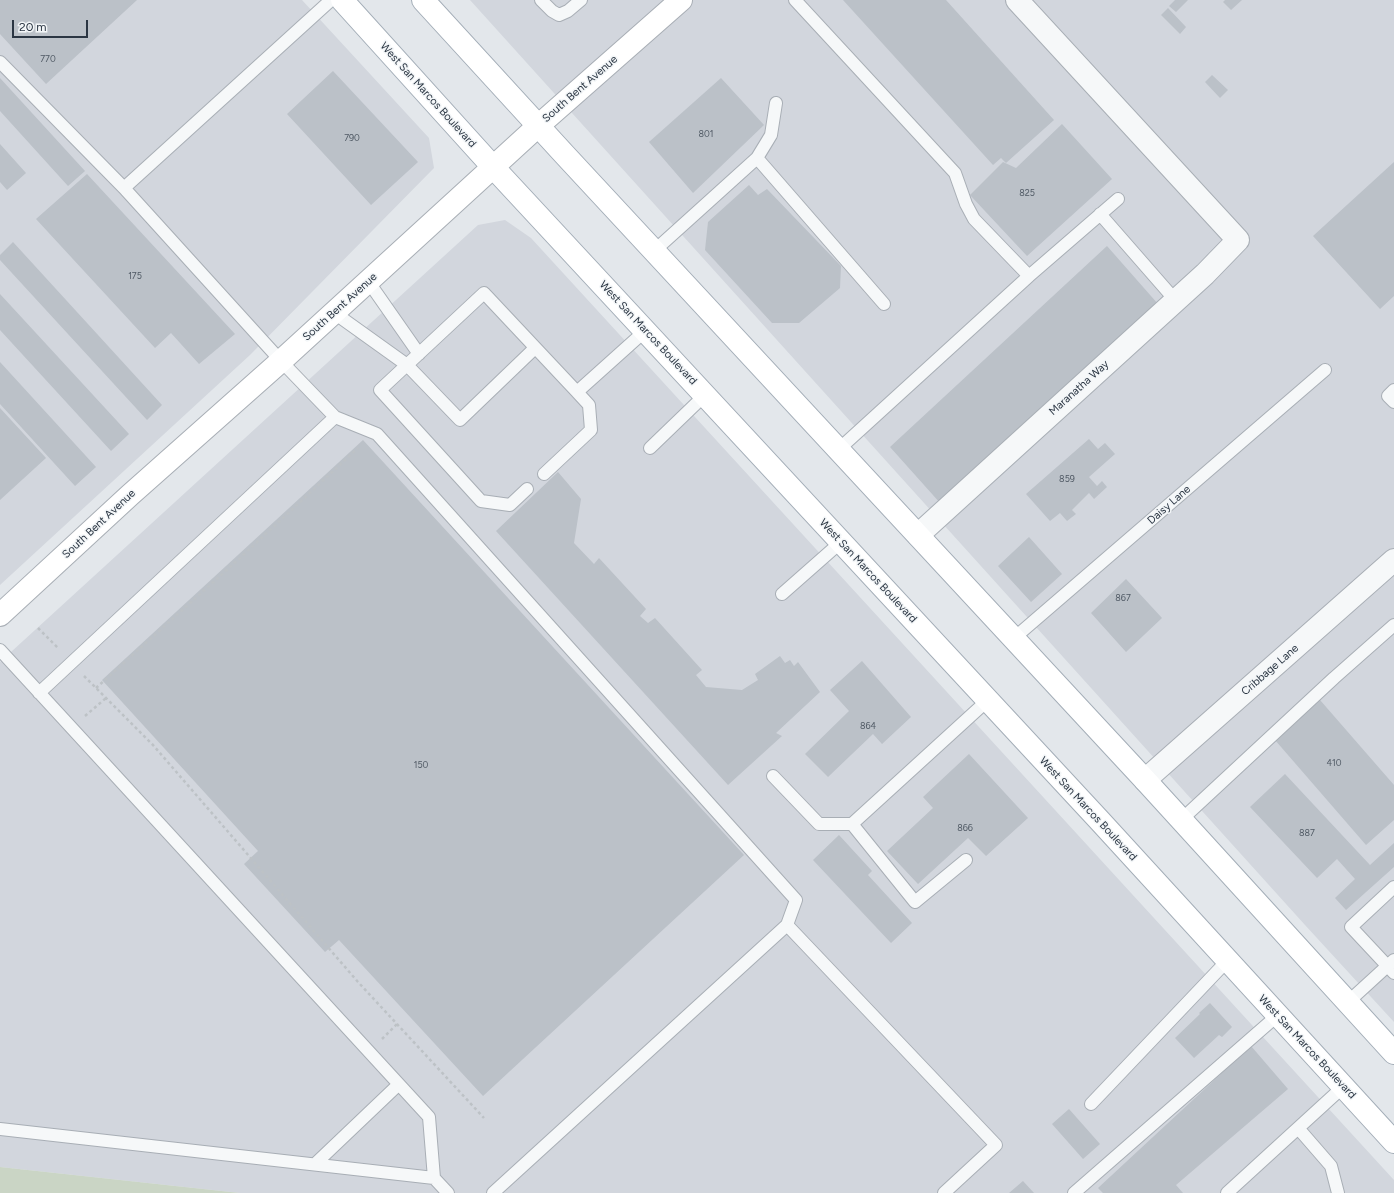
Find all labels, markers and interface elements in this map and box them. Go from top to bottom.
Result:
scale bar [14,12,90,38]
text: 20 m [19,20,47,34]
street label: West San Marcos Boulevard [377,40,479,150]
street label: South Bent Avenue [540,53,620,125]
house number: 770 [40,54,56,64]
house number: 801 [698,129,714,139]
house number: 790 [344,133,360,143]
house number: 825 [1019,188,1035,198]
street label: South Bent Avenue [300,270,380,344]
house number: 175 [128,271,142,281]
street label: West San Marcos Boulevard [596,278,700,388]
street label: Maranatha Way [1046,358,1112,418]
house number: 859 [1059,474,1075,484]
street label: Daisy Lane [1145,483,1193,527]
street label: South Bent Avenue [60,487,138,561]
street label: West San Marcos Boulevard [816,516,920,626]
house number: 867 [1115,593,1131,603]
street label: Cribbage Lane [1239,642,1301,698]
house number: 864 [860,721,876,731]
street label: West San Marcos Boulevard [1036,754,1140,864]
house number: 410 [1326,758,1342,768]
house number: 150 [414,760,428,770]
house number: 866 [957,823,973,833]
house number: 887 [1299,828,1315,838]
street label: West San Marcos Boulevard [1255,992,1359,1102]

